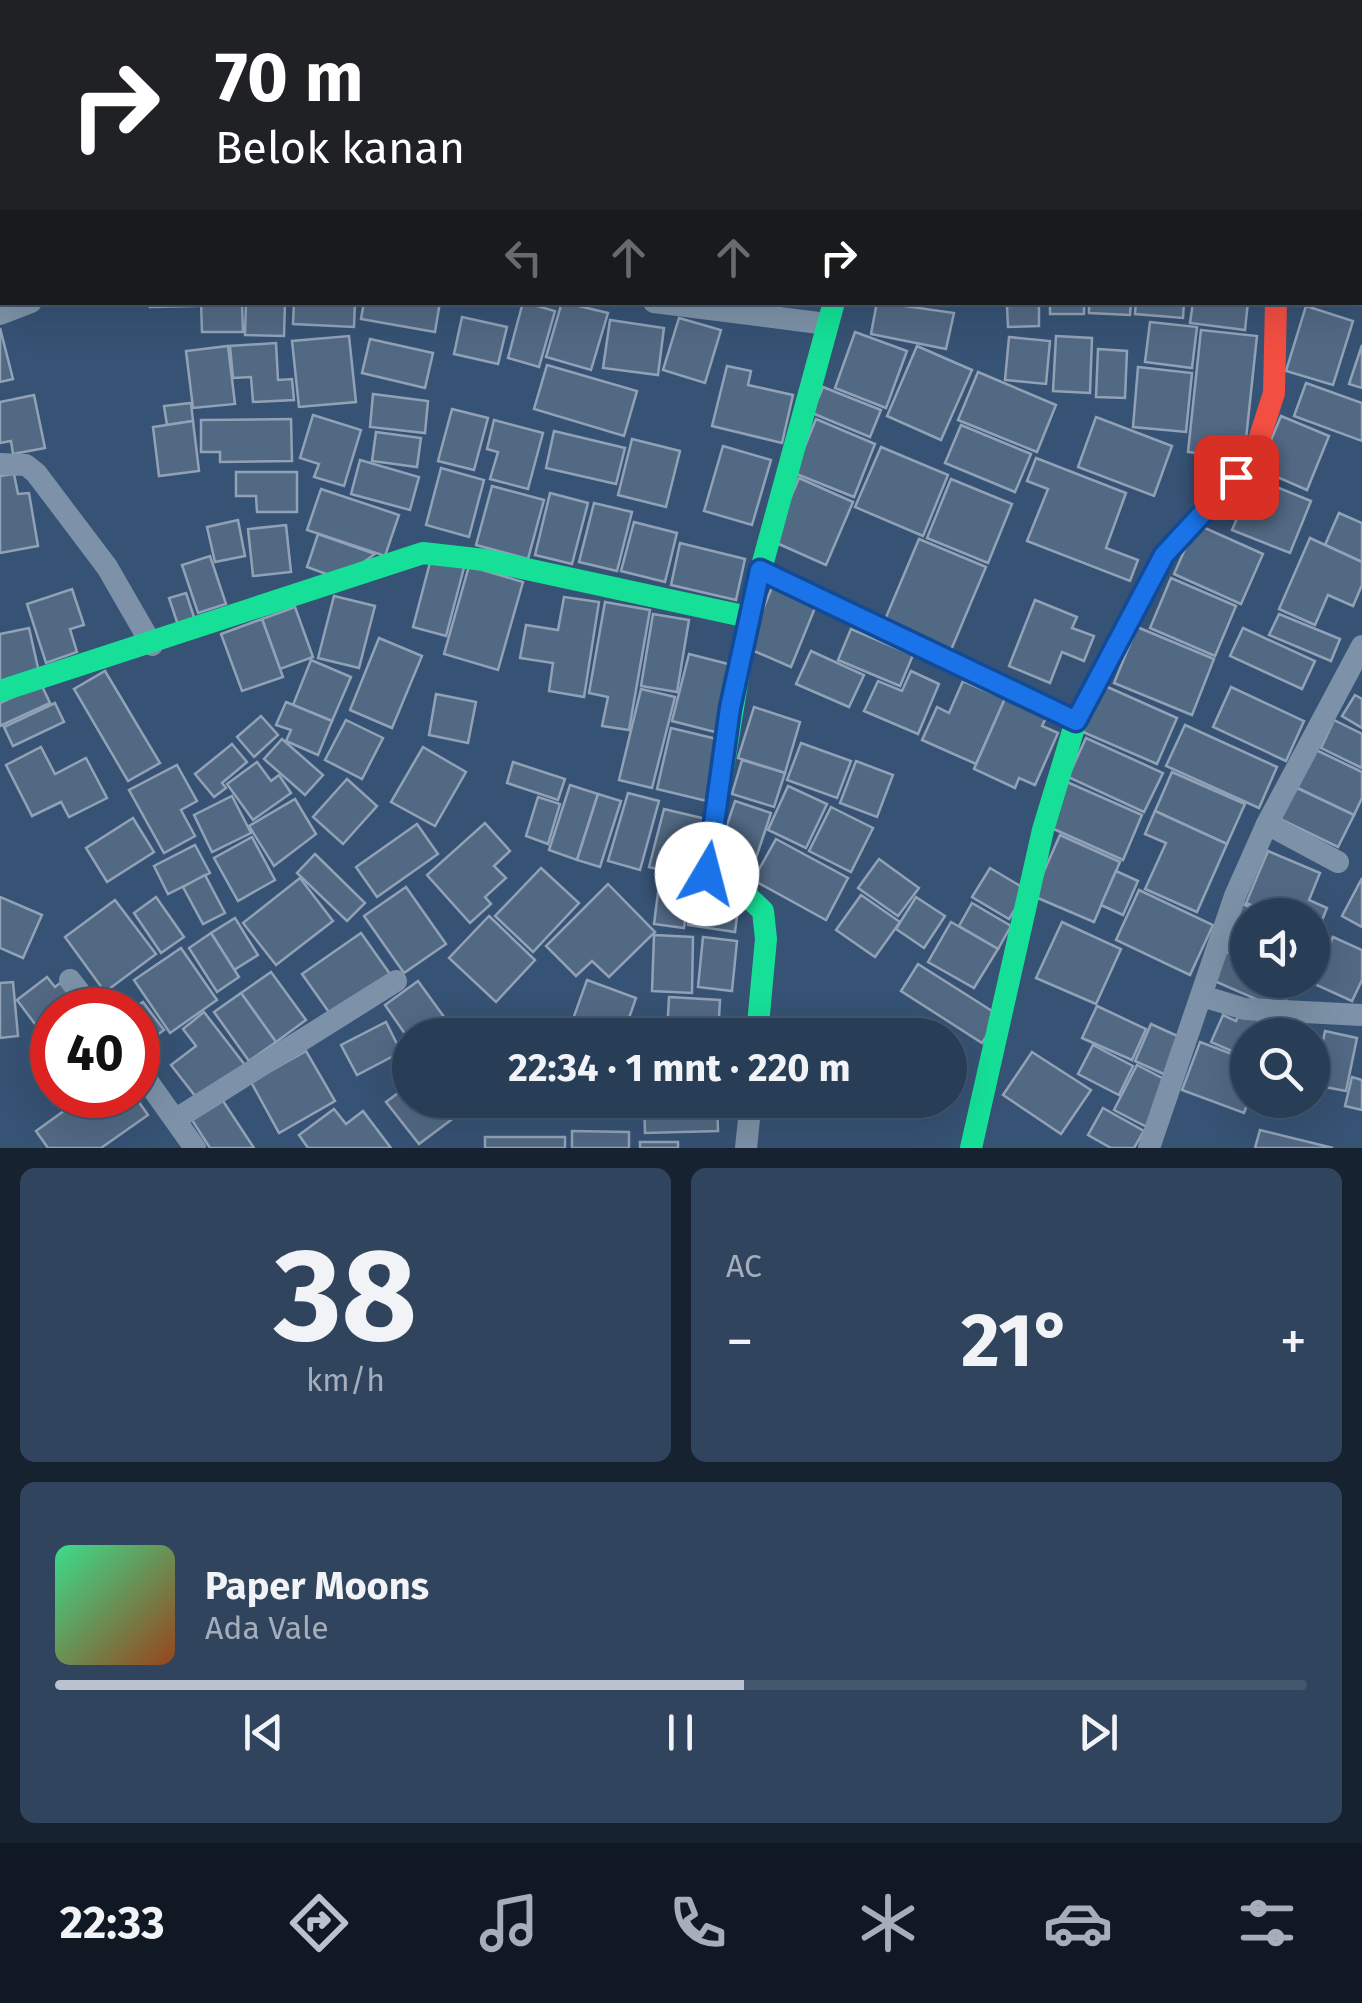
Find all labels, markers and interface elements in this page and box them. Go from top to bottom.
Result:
text: 70 m [215,36,364,120]
icon: right [50,40,180,170]
text: Belok kanan [215,121,465,175]
icon: left [496,230,551,285]
icon: ahead [601,230,656,285]
icon: ahead [706,230,761,285]
icon: right [811,230,866,285]
pin [1194,435,1279,520]
icon: arrive [1209,450,1264,505]
position arrow [655,822,759,926]
map controls [1230,898,1330,1118]
button: sound [1230,898,1330,998]
speed limit sign: 40 [30,988,160,1118]
button: search [1230,1018,1330,1118]
text: 22:34 · 1 mnt · 220 m [508,1045,851,1091]
text: 38 [274,1218,417,1374]
text: AC [726,1247,762,1285]
text: 21° [961,1296,1072,1386]
text: − [726,1309,754,1375]
text: + [1280,1309,1307,1375]
text: km/h [306,1361,385,1399]
text: Paper Moons [205,1563,429,1609]
text: Ada Vale [205,1609,329,1647]
icon: previous [236,1705,291,1760]
icon: pause [653,1705,708,1760]
icon: next [1071,1705,1126,1760]
icon: directions [284,1888,354,1958]
icon: music [474,1888,544,1958]
icon: phone [663,1888,733,1958]
icon: climate [853,1888,923,1958]
icon: car [1043,1888,1113,1958]
icon: filters [1232,1888,1302,1958]
text: 22:33 [60,1896,165,1950]

